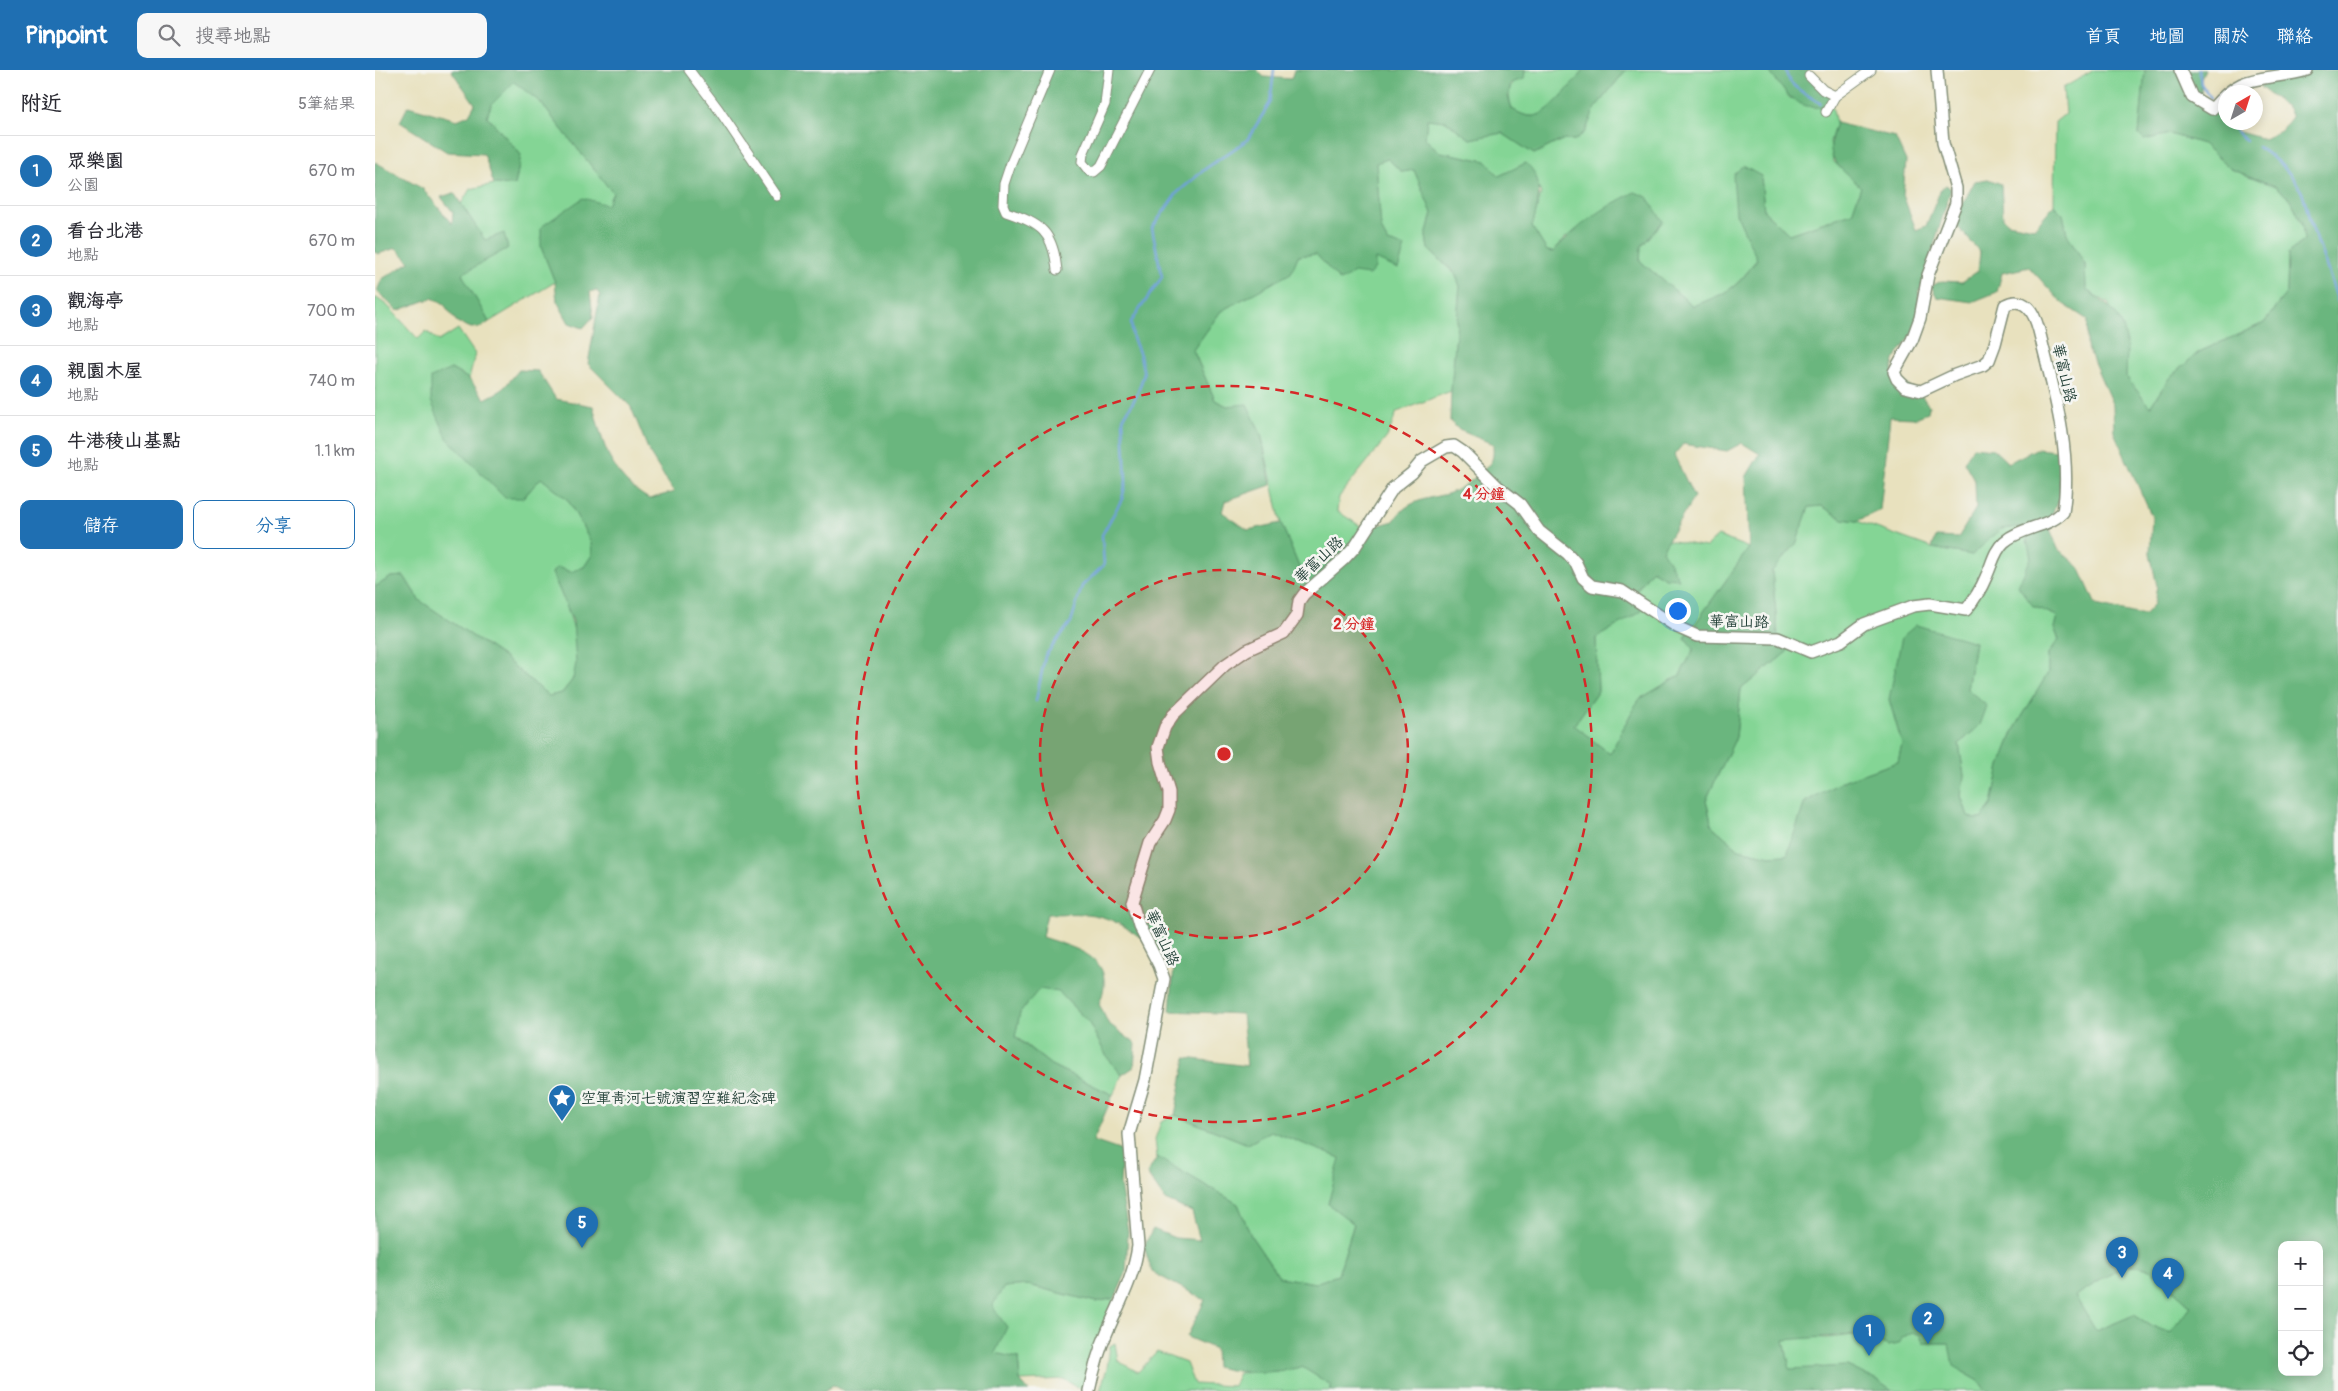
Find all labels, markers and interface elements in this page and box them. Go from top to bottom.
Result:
search box [137,13,487,58]
text: Pinpoint [25,21,107,50]
icon: search [155,21,183,49]
text: 搜尋地點 [195,24,271,48]
text: 首頁 [2085,25,2121,48]
text: 地圖 [2149,25,2185,48]
text: 關於 [2213,25,2249,48]
text: 聯絡 [2277,25,2313,48]
north arrow [2218,85,2263,130]
text: 附近 [20,90,62,117]
text: 5筆結果 [298,94,355,114]
text: 眾樂園 [67,149,124,173]
text: 1 [33,161,39,181]
text: 670 m [309,161,355,181]
text: 公園 [67,175,99,195]
text: 看台北港 [67,219,143,243]
text: 2 [32,231,40,251]
text: 670 m [309,231,355,251]
text: 地點 [67,245,99,265]
text: 觀海亭 [67,289,124,313]
text: 3 [32,301,40,321]
text: 700 m [307,301,355,321]
text: 地點 [67,315,99,335]
street label: 華富山路 [2048,342,2080,404]
text: 親園木屋 [67,359,143,383]
text: 4 [31,371,41,391]
text: 740 m [309,371,355,391]
text: 地點 [67,385,99,405]
text: 牛港稜山基點 [67,429,181,453]
text: 5 [32,441,40,461]
text: 1.1 km [315,441,355,461]
text: 地點 [67,455,99,475]
text: 4 分鐘 [1463,485,1505,504]
button: 儲存 [20,500,183,549]
button: 分享 [193,500,355,549]
street label: 華富山路 [1291,533,1347,587]
your location [1665,598,1691,624]
street label: 華富山路 [1709,612,1769,632]
text: 2 分鐘 [1333,615,1375,634]
centre of rings [1215,745,1233,763]
street label: 華富山路 [1141,907,1183,969]
place icon: 空軍青河七號演習空難紀念碑 [547,1083,577,1122]
place label: 空軍青河七號演習空難紀念碑 [581,1089,776,1108]
pin: 5 [566,1207,598,1248]
pin: 3 [2106,1237,2138,1278]
map controls [2278,1241,2323,1376]
button: + [2278,1241,2323,1286]
pin: 4 [2152,1258,2184,1299]
button: − [2278,1286,2323,1331]
pin: 2 [1912,1303,1944,1344]
pin: 1 [1853,1315,1885,1356]
button: locate [2278,1331,2323,1376]

